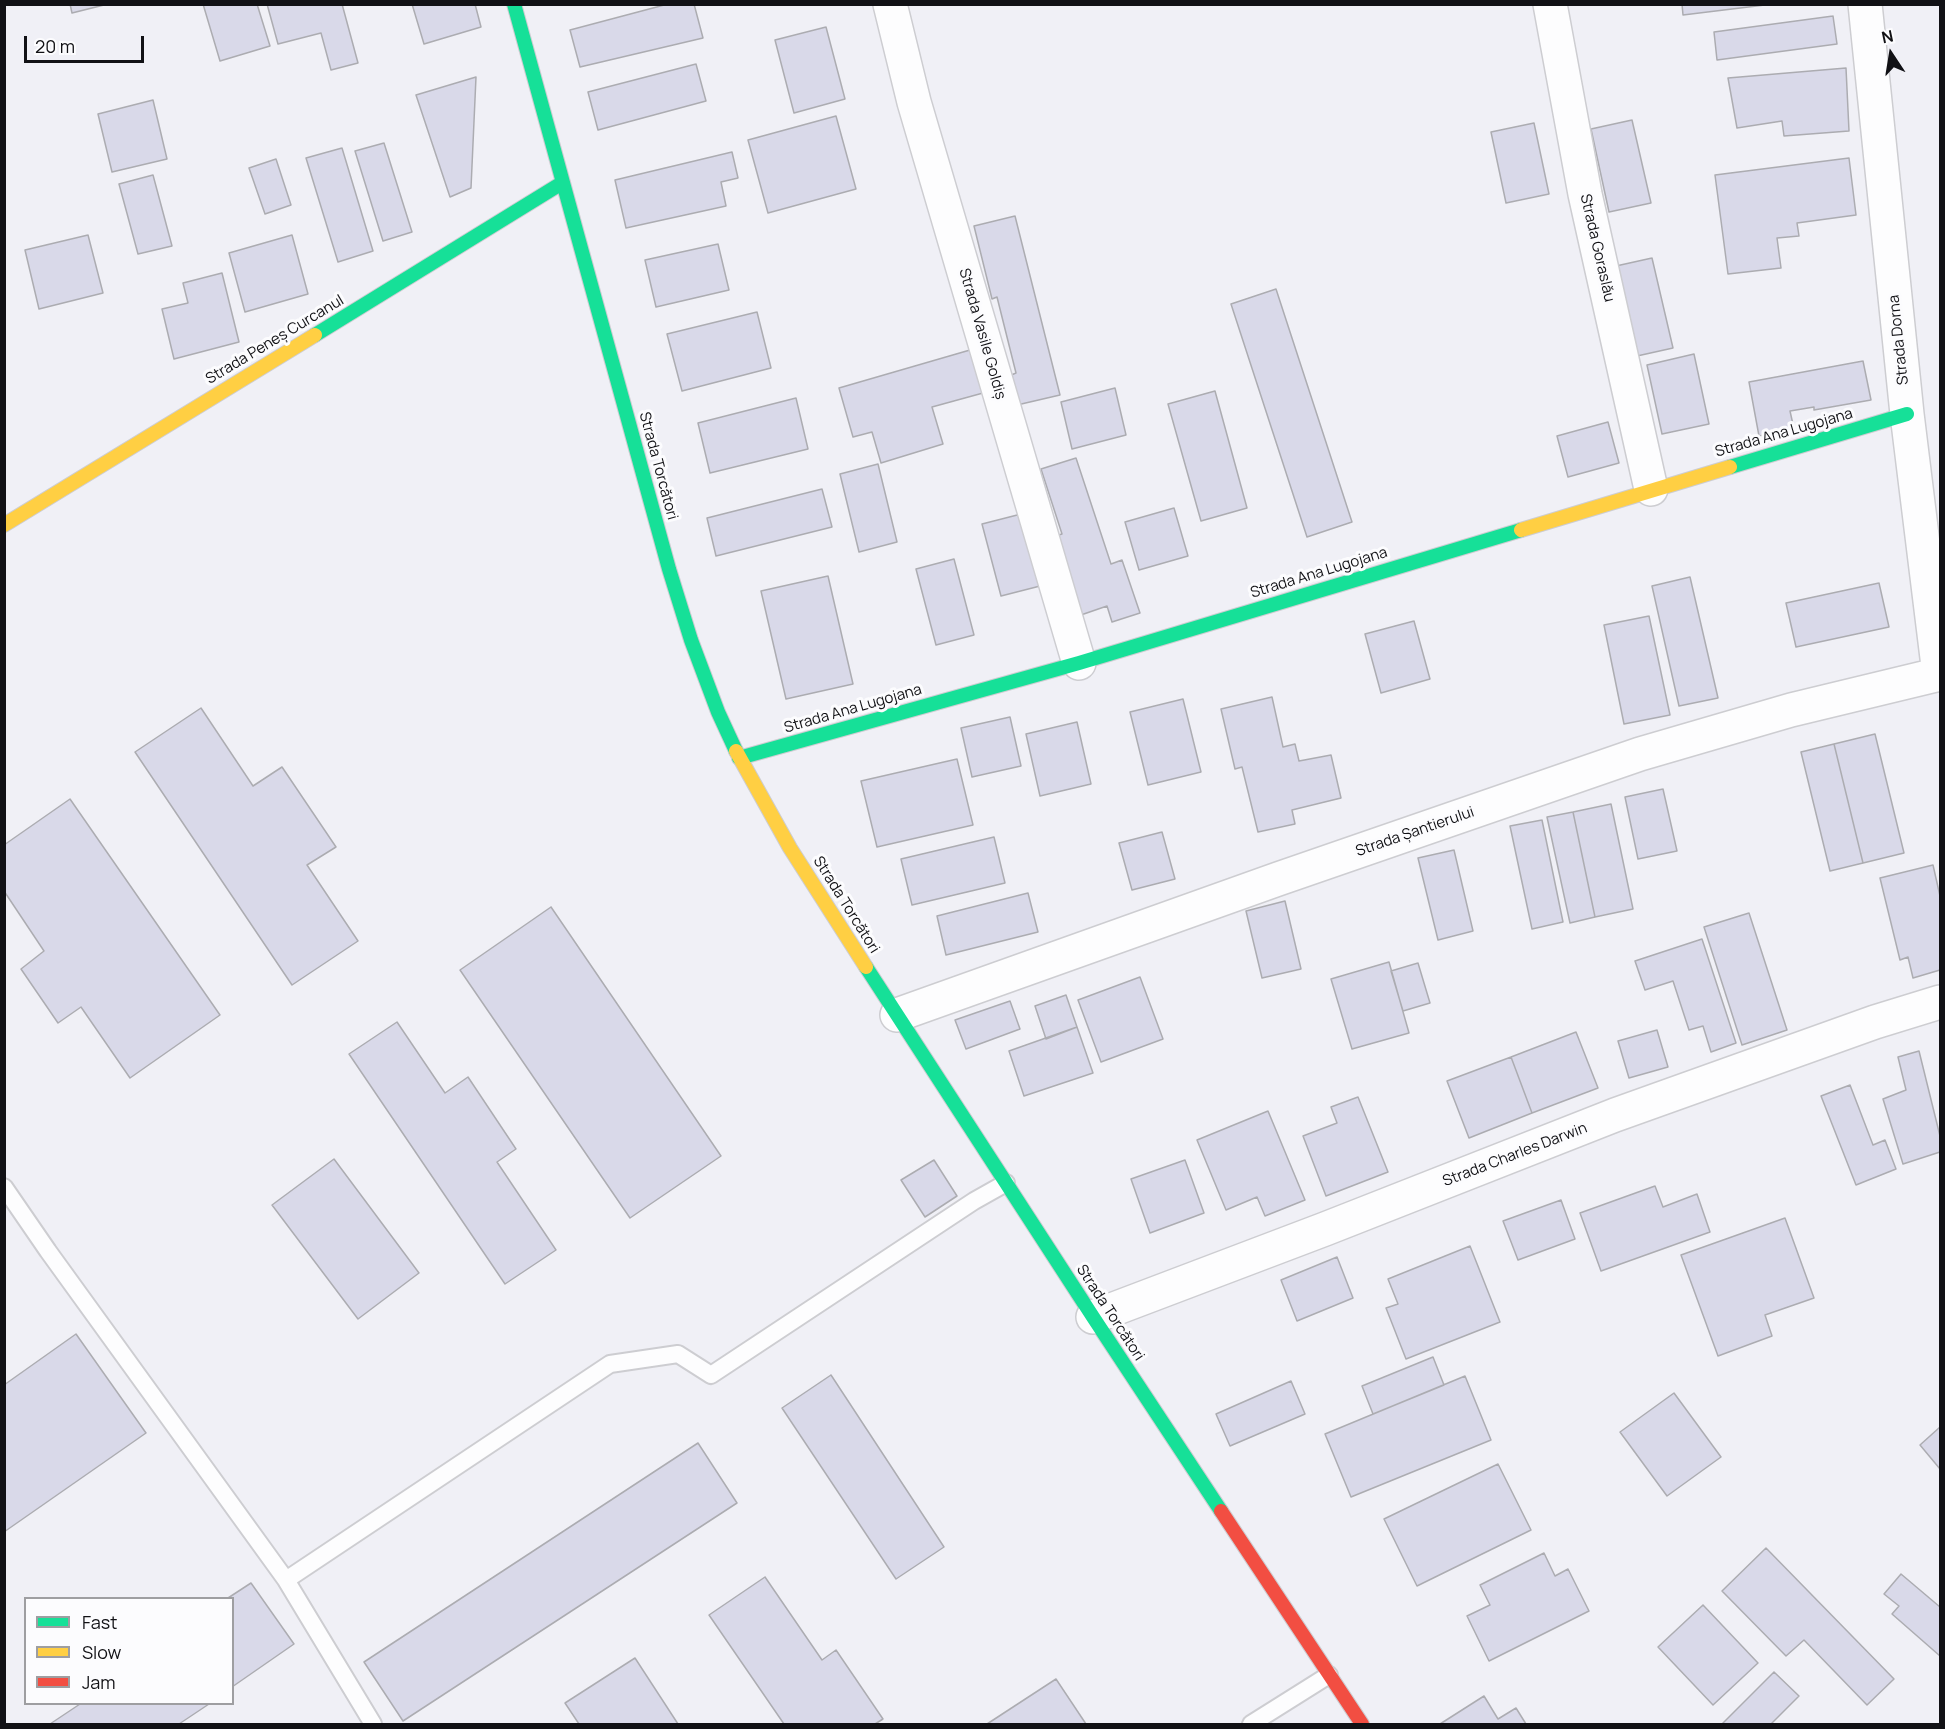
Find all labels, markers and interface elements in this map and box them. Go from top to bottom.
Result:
scale bar [27,24,147,62]
north arrow [1861,24,1921,84]
text: N [1879,24,1895,48]
text: 20 m [35,34,75,58]
street label: Strada Goraslău [1576,192,1618,304]
street label: Strada Vasile Goldiș [955,266,1009,402]
street label: Strada Peneș Curcanul [203,292,347,388]
street label: Strada Dorna [1885,294,1913,386]
street label: Strada Ana Lugojana [1713,405,1855,461]
street label: Strada Torcători [635,410,681,522]
street label: Strada Ana Lugojana [1248,544,1390,602]
street label: Strada Ana Lugojana [782,681,924,737]
street label: Strada Șantierului [1353,803,1477,861]
street label: Strada Torcători [809,853,883,957]
street label: Strada Charles Darwin [1440,1119,1590,1191]
street label: Strada Torcători [1072,1262,1148,1364]
legend [24,1597,234,1705]
text: Fast [82,1610,117,1634]
text: Slow [82,1640,121,1664]
text: Jam [82,1670,116,1694]

